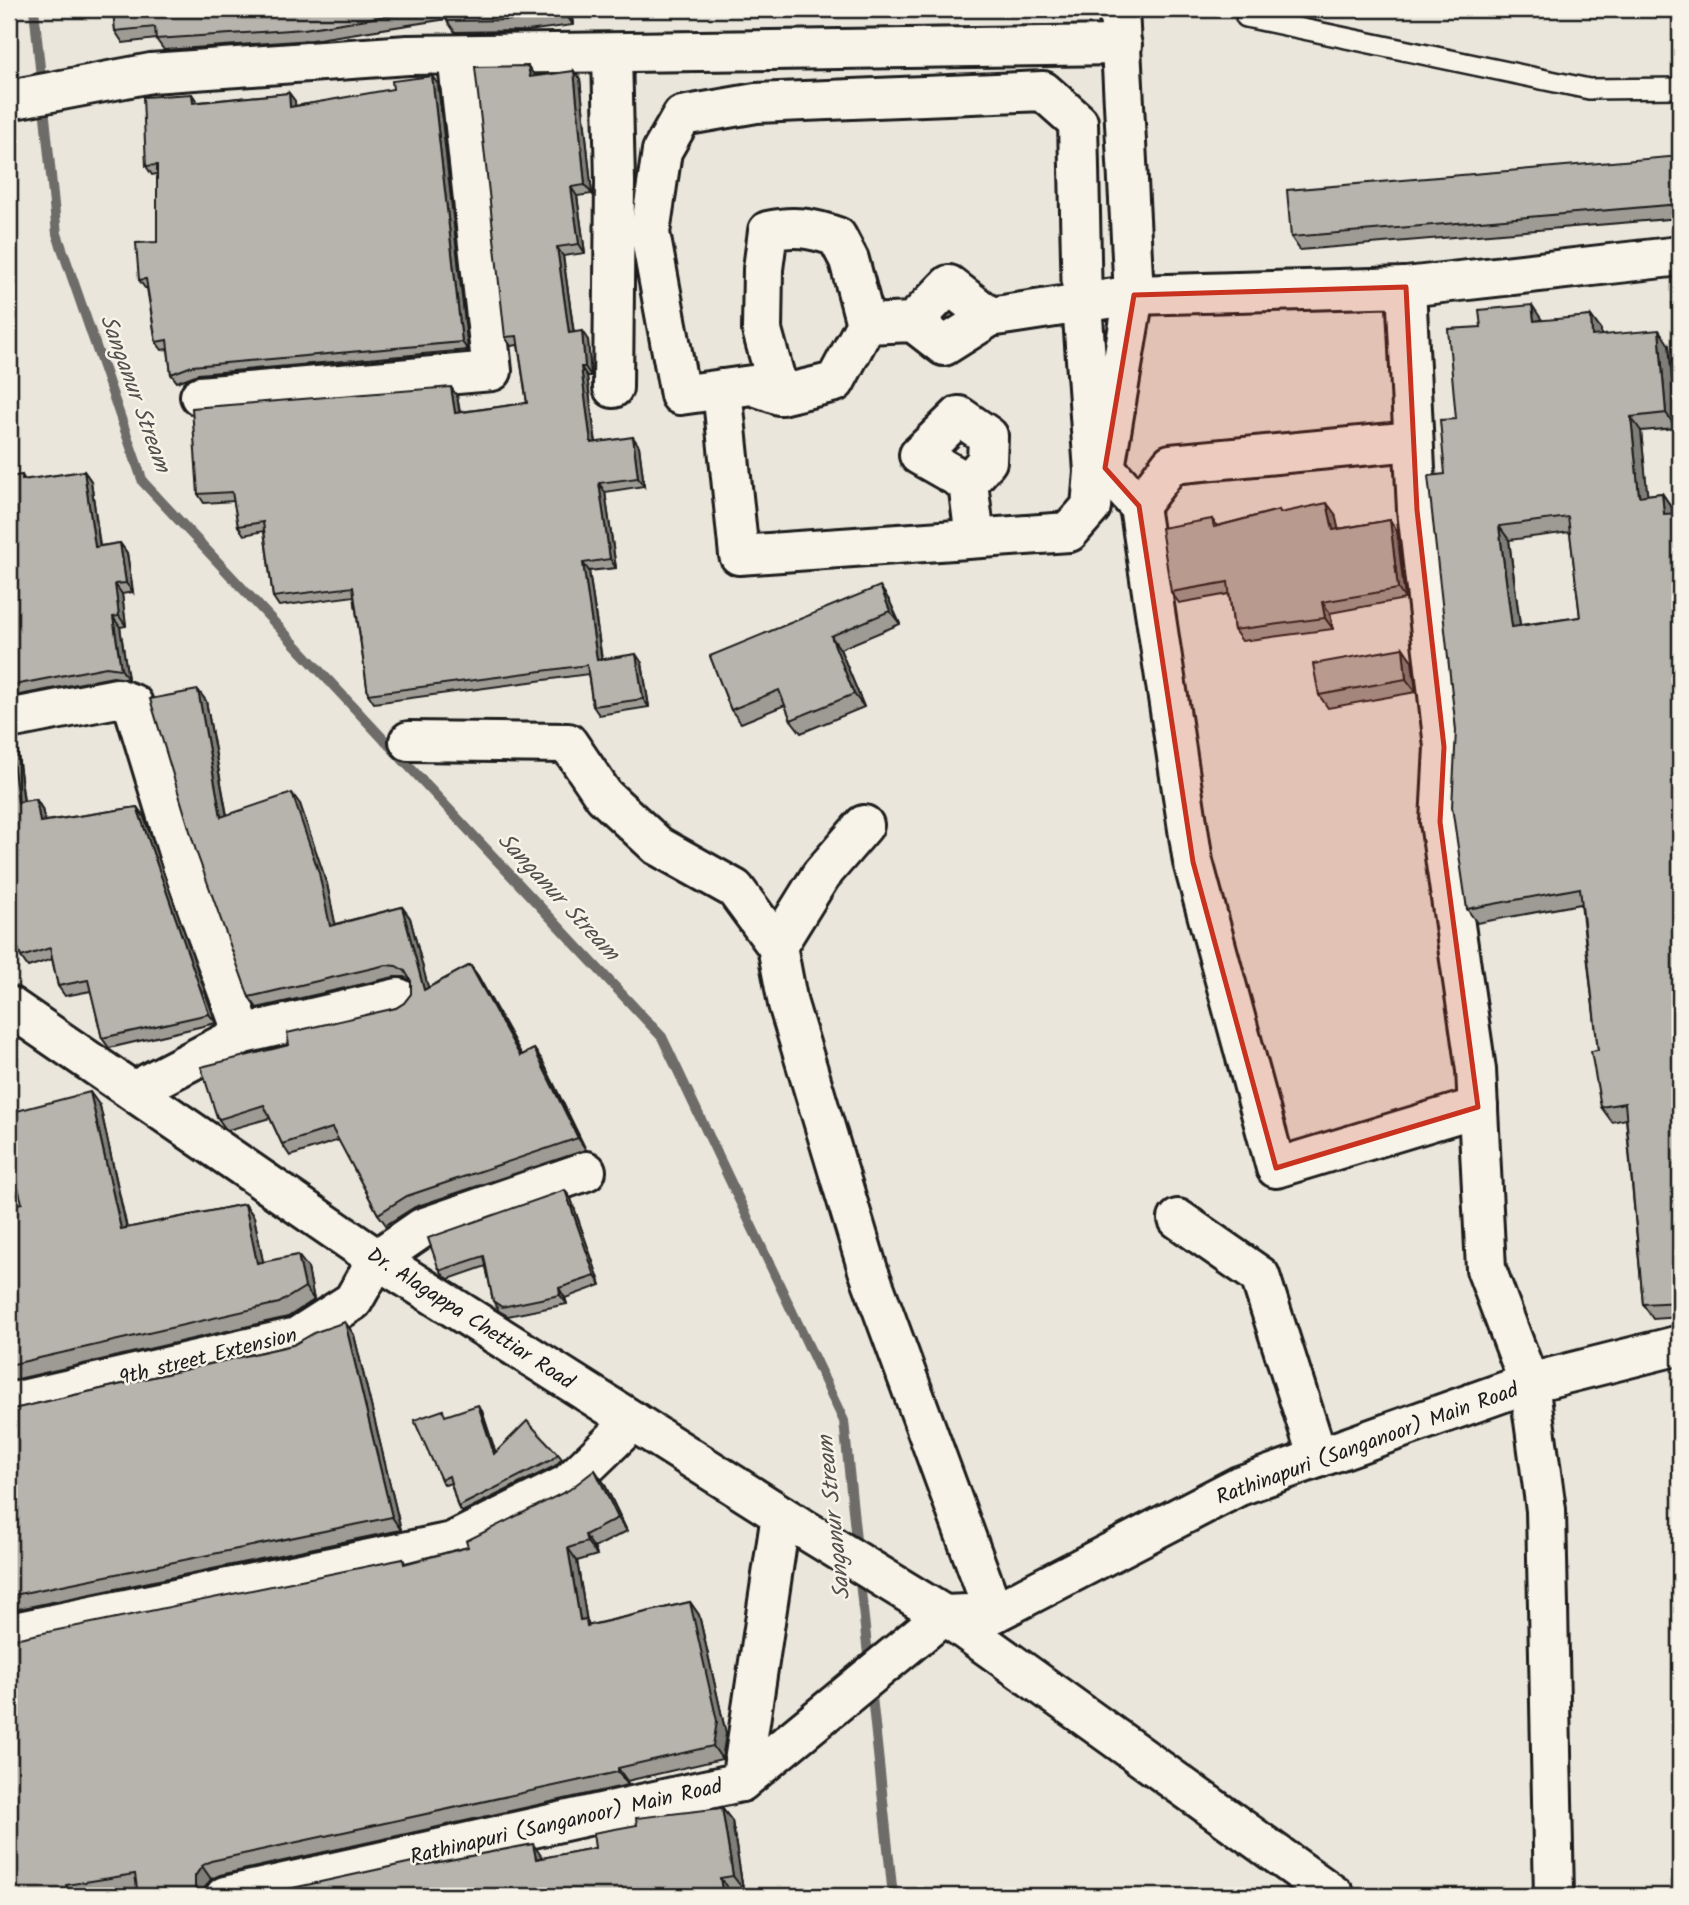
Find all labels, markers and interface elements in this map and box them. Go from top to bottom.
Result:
water label: Sanganur Stream [89,310,180,479]
water label: Sanganur Stream [488,825,628,971]
street label: Dr. Alagappa Chettiar Road [360,1240,581,1399]
street label: 9th street Extension [116,1319,301,1396]
street label: Rathinapuri (Sanganoor) Main Road [1212,1374,1524,1515]
water label: Sanganur Stream [808,1432,862,1602]
street label: Rathinapuri (Sanganoor) Main Road [407,1770,726,1874]

